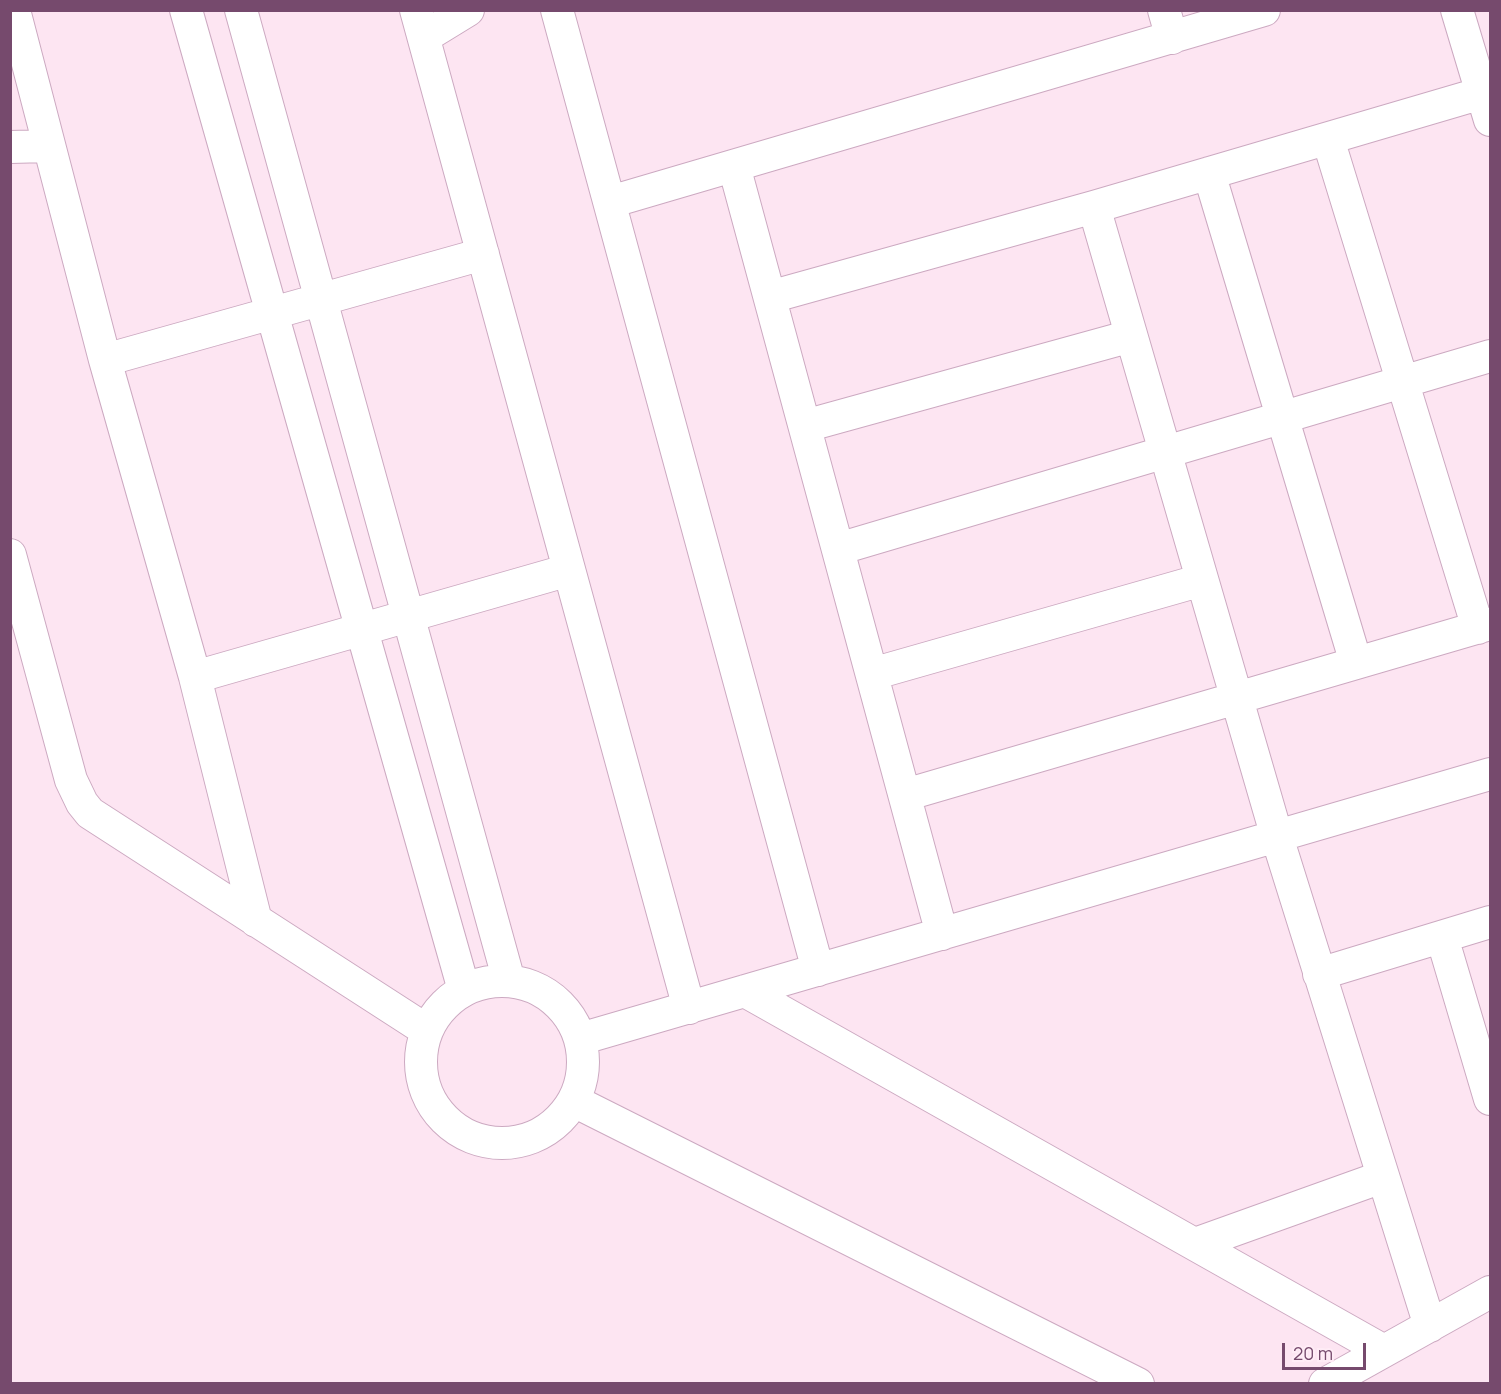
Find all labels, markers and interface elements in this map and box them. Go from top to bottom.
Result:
scale bar [1285,1331,1369,1369]
text: 20 m [1293,1341,1333,1365]

